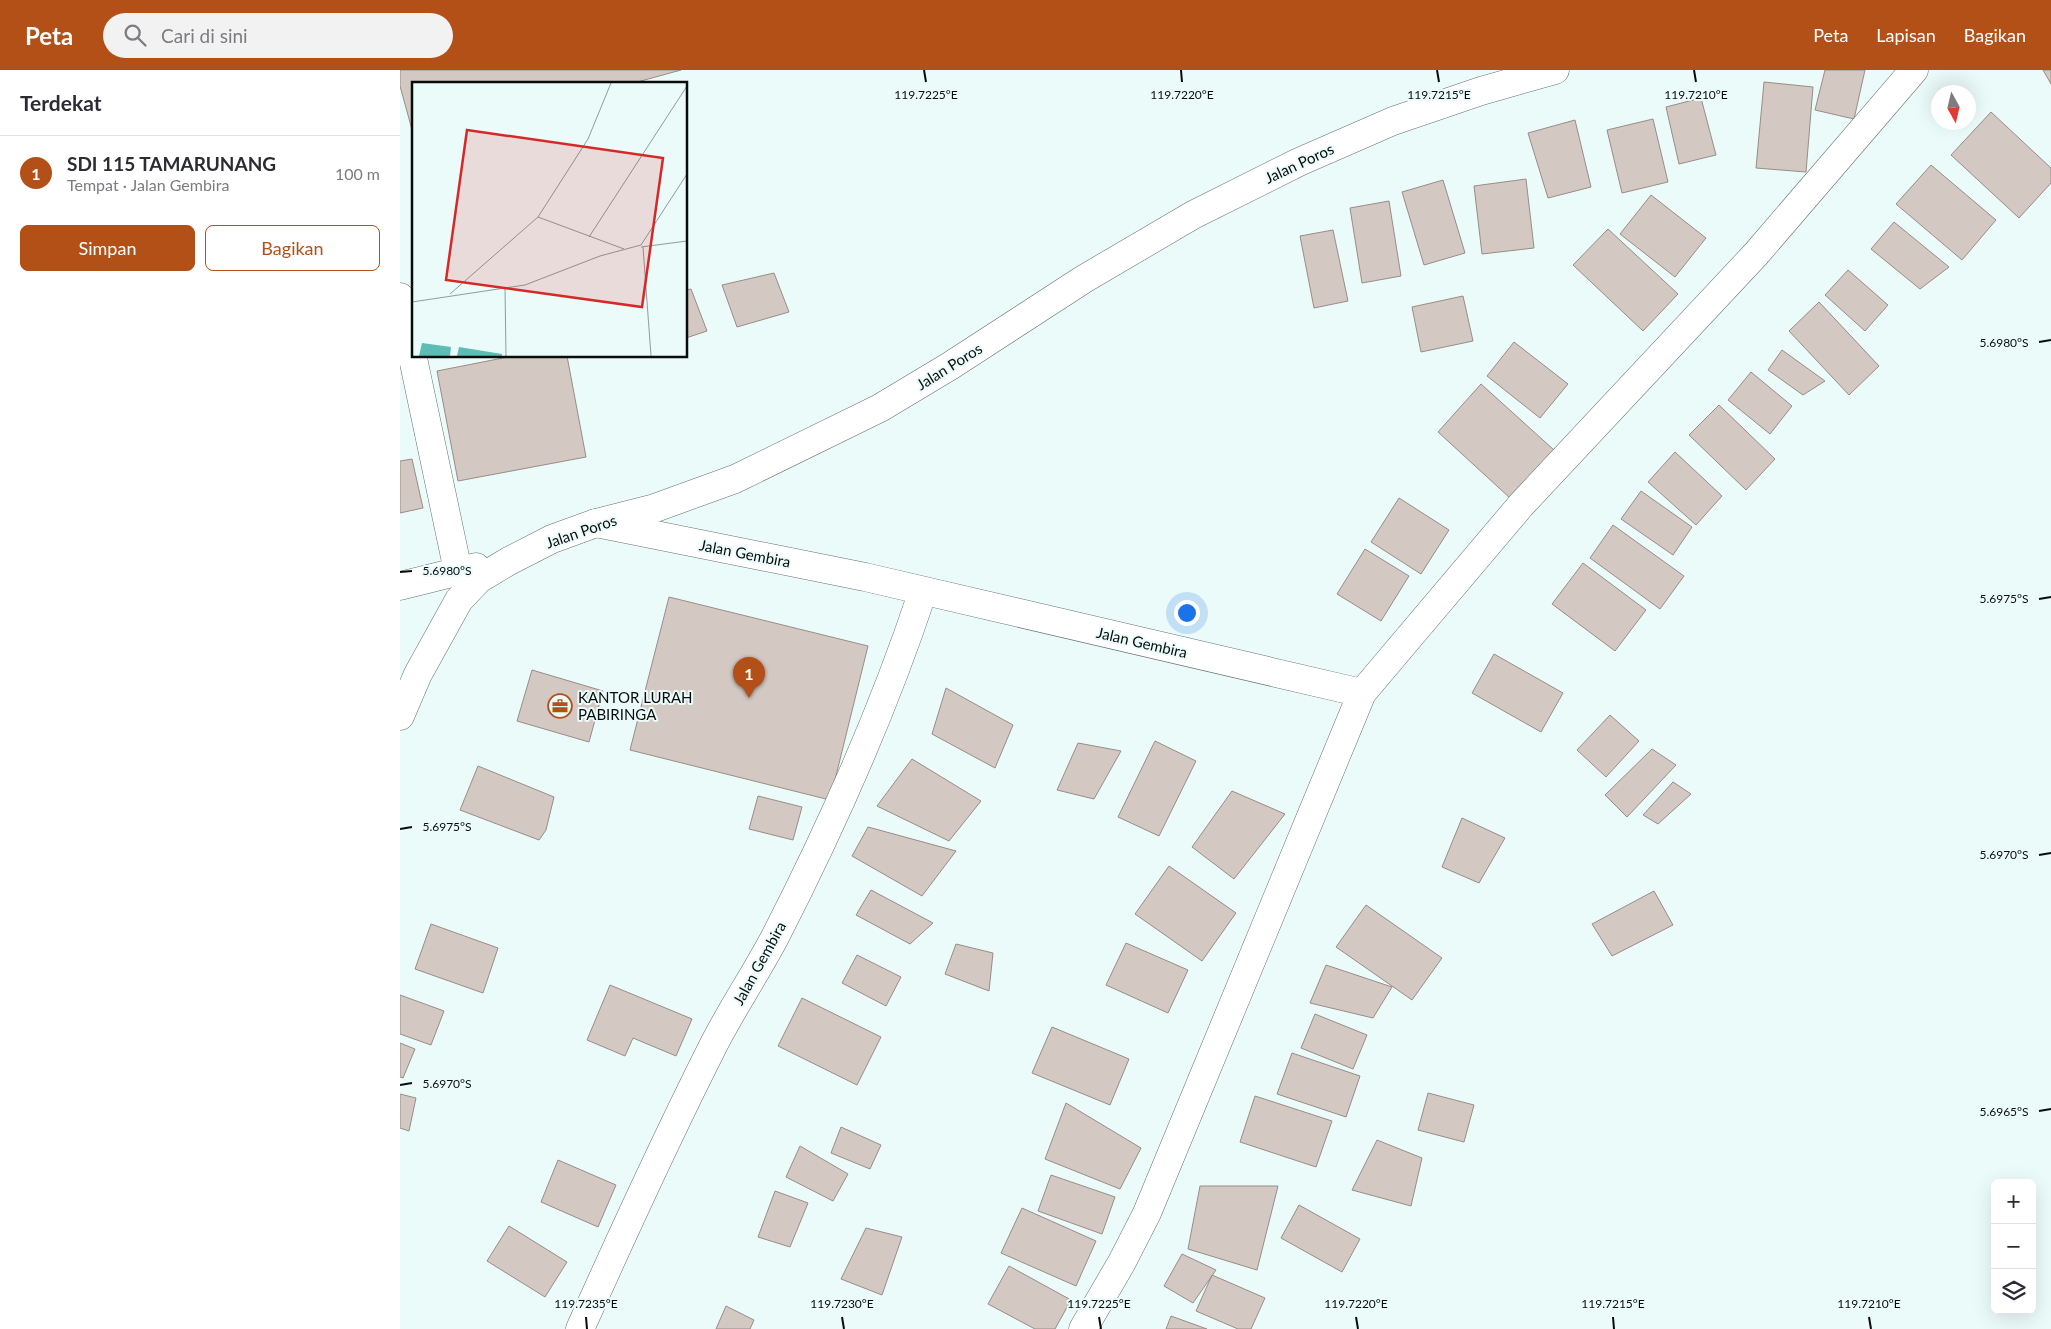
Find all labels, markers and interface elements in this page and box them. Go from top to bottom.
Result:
search box [103,13,453,58]
text: Peta [25,21,73,50]
icon: search [121,21,149,49]
text: Cari di sini [161,24,248,47]
text: Peta [1813,24,1848,46]
text: Lapisan [1876,24,1936,46]
text: Bagikan [1964,24,2026,46]
inset map [412,82,688,358]
north arrow [1931,85,1976,130]
text: 119.7225°E [894,87,958,102]
text: 119.7220°E [1150,87,1214,102]
text: 119.7215°E [1407,87,1471,102]
text: 119.7210°E [1664,87,1728,102]
text: Terdekat [20,90,102,115]
street label: Jalan Poros [1262,139,1336,187]
text: SDI 115 TAMARUNANG [67,152,276,175]
text: 1 [31,164,41,183]
text: 100 m [335,164,380,183]
text: Tempat · Jalan Gembira [67,175,229,194]
button: Simpan [20,225,195,271]
button: Bagikan [205,225,380,271]
text: 5.6980°S [1979,335,2029,350]
street label: Jalan Poros [913,339,985,393]
street label: Jalan Poros [543,510,619,552]
street label: Jalan Gembira [698,535,792,571]
text: 5.6980°S [422,563,472,578]
text: 5.6975°S [1979,591,2029,606]
your location [1174,600,1200,626]
street label: Jalan Gembira [1095,623,1189,661]
pin: 1 [733,657,765,698]
place label: KANTOR LURAH PABIRINGA [578,688,693,723]
office icon: KANTOR LURAH PABIRINGA [547,693,573,719]
text: 5.6975°S [422,819,472,834]
text: 5.6970°S [1979,847,2029,862]
street label: Jalan Gembira [729,918,789,1008]
text: 5.6970°S [422,1076,472,1091]
text: 5.6965°S [1979,1104,2029,1119]
map controls [1991,1179,2036,1314]
button: + [1991,1179,2036,1224]
button: − [1991,1224,2036,1269]
button: layers [1991,1269,2036,1314]
text: 119.7235°E [554,1296,618,1311]
text: 119.7230°E [810,1296,874,1311]
text: 119.7225°E [1067,1296,1131,1311]
text: 119.7220°E [1324,1296,1388,1311]
text: 119.7215°E [1581,1296,1645,1311]
text: 119.7210°E [1837,1296,1901,1311]

